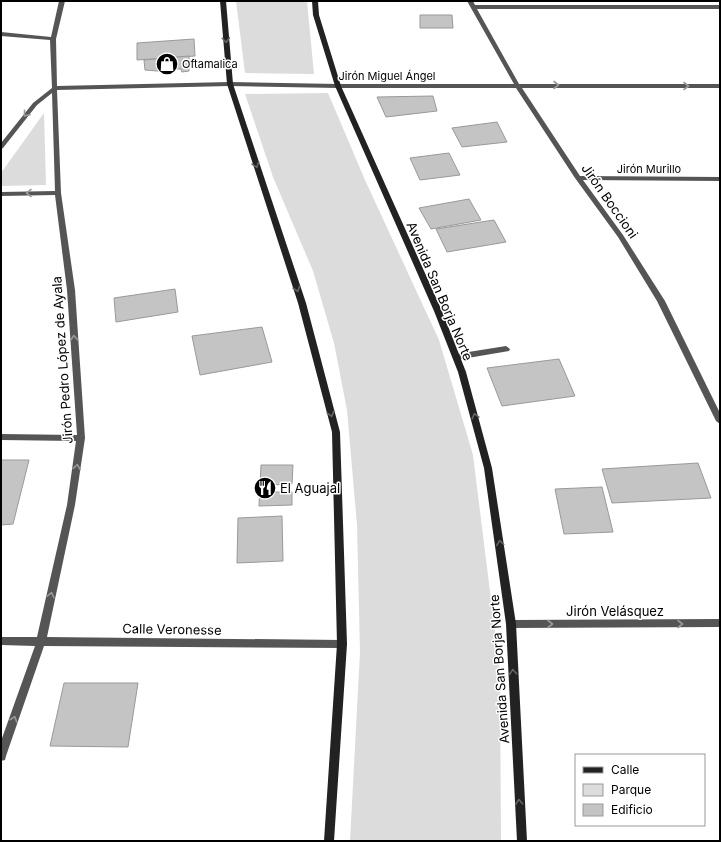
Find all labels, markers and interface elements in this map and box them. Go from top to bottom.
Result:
one-way arrow [222,37,231,43]
shop icon: Oftamalica [154,51,180,77]
place label: Oftamalica [182,57,238,71]
street label: Jirón Miguel Ángel [338,69,436,83]
one-way arrow [553,81,559,89]
one-way arrow [683,82,689,90]
one-way arrow [24,110,31,117]
street label: Jirón Boccioni [578,161,642,241]
one-way arrow [252,162,260,169]
street label: Jirón Murillo [617,162,682,176]
one-way arrow [26,189,32,197]
street label: Avenida San Borja Norte [403,219,477,363]
street label: Jirón Pedro López de Ayala [48,276,76,444]
one-way arrow [293,285,301,292]
one-way arrow [70,335,79,341]
one-way arrow [327,411,335,417]
one-way arrow [471,412,480,419]
one-way arrow [72,464,81,470]
restaurant icon: El Aguajal [252,475,278,501]
place label: El Aguajal [280,480,340,496]
one-way arrow [496,540,505,546]
one-way arrow [47,592,55,598]
street label: Avenida San Borja Norte [486,594,512,744]
street label: Jirón Velásquez [566,603,664,619]
street label: Calle Veronesse [122,620,222,638]
one-way arrow [547,620,553,628]
one-way arrow [677,620,683,628]
one-way arrow [509,669,518,675]
one-way arrow [9,716,17,723]
legend [575,754,705,826]
text: Calle [611,762,639,777]
text: Parque [611,782,651,797]
one-way arrow [515,799,524,805]
text: Edificio [611,802,653,817]

